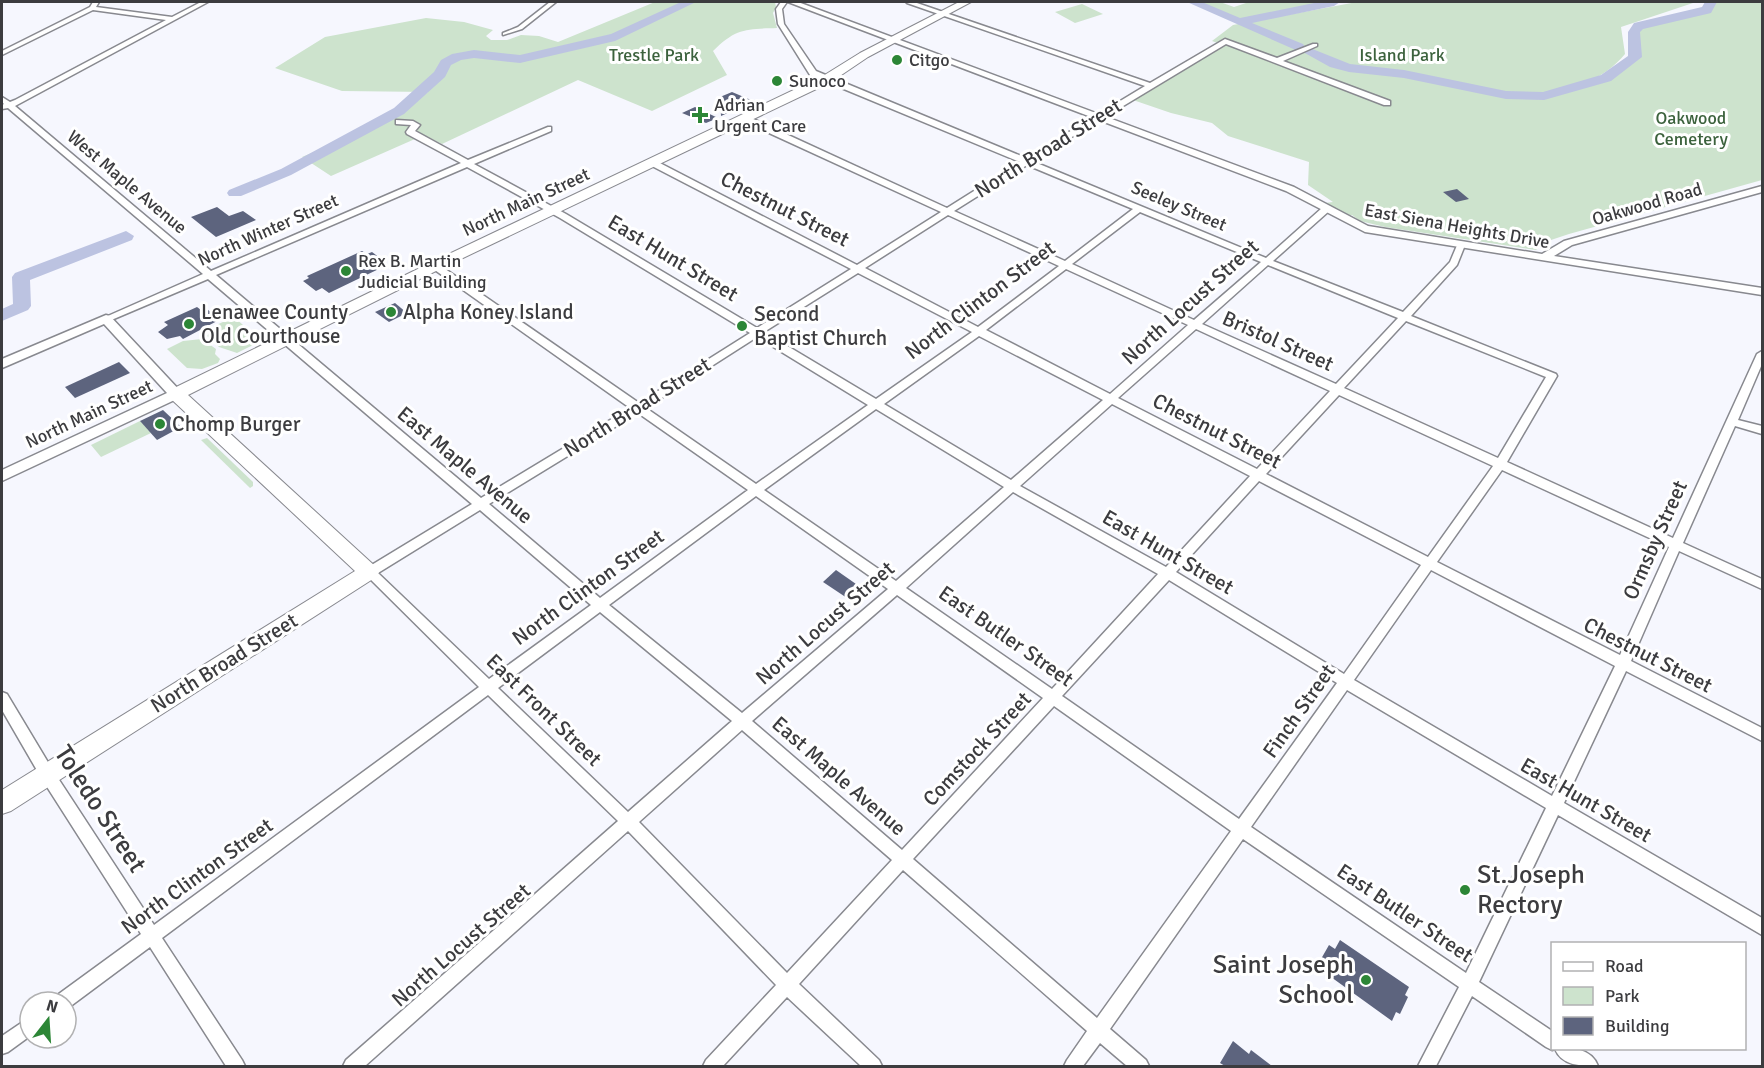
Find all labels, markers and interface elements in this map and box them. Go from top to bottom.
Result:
park label: Trestle Park [609,44,699,66]
park label: Island Park [1359,44,1445,66]
place label: Citgo [909,49,950,71]
marker: Citgo [890,53,904,67]
place label: Sunoco [789,70,846,92]
marker: Sunoco [770,74,784,88]
street label: North Broad Street [970,92,1126,204]
place label: Adrian Urgent Care [714,94,806,137]
marker: Adrian Urgent Care [691,106,709,124]
park label: Oakwood Cemetery [1654,107,1728,150]
street label: West Maple Avenue [63,126,191,238]
street label: North Main Street [459,163,593,241]
street label: Chestnut Street [716,165,854,253]
street label: Seeley Street [1128,176,1230,236]
street label: Oakwood Road [1590,178,1704,230]
street label: North Winter Street [194,189,342,271]
street label: East Siena Heights Drive [1363,199,1551,253]
street label: East Hunt Street [603,209,743,307]
street label: North Locust Street [1116,234,1264,370]
street label: North Clinton Street [900,235,1060,365]
place label: Rex B. Martin Judicial Building [358,250,487,293]
marker: Rex B. Martin Judicial Building [339,264,353,278]
place label: Lenawee County Old Courthouse [201,299,348,349]
place label: Alpha Koney Island [403,299,574,325]
place label: Second Baptist Church [754,301,887,351]
marker: Alpha Koney Island [384,305,398,319]
street label: Bristol Street [1218,305,1338,377]
marker: Lenawee County Old Courthouse [182,317,196,331]
marker: Second Baptist Church [735,319,749,333]
street label: North Broad Street [559,351,715,463]
street label: North Main Street [22,375,156,453]
street label: Chestnut Street [1148,387,1286,475]
street label: East Maple Avenue [392,401,538,529]
place label: Chomp Burger [172,411,301,437]
marker: Chomp Burger [153,417,167,431]
street label: Ormsby Street [1617,476,1693,604]
street label: East Hunt Street [1098,504,1238,600]
street label: North Clinton Street [507,523,669,651]
street label: North Locust Street [750,556,900,690]
street label: East Butler Street [934,580,1078,692]
street label: North Broad Street [146,607,302,719]
street label: Chestnut Street [1579,611,1717,699]
street label: East Front Street [481,648,607,772]
street label: Finch Street [1257,659,1341,763]
street label: Comstock Street [917,686,1037,812]
street label: East Maple Avenue [767,711,911,841]
street label: Toledo Street [47,739,153,879]
street label: East Hunt Street [1516,752,1656,848]
street label: North Clinton Street [116,812,278,940]
street label: East Butler Street [1332,858,1478,968]
place label: St.Joseph Rectory [1477,859,1585,921]
street label: North Locust Street [386,878,536,1012]
marker: St.Joseph Rectory [1458,883,1472,897]
legend [1551,942,1746,1050]
place label: Saint Joseph School [1213,949,1354,1011]
text: Road [1605,955,1644,977]
marker: Saint Joseph School [1359,973,1373,987]
text: Park [1605,985,1640,1007]
north arrow [18,990,78,1050]
text: N [44,995,60,1018]
text: Building [1605,1015,1669,1037]

